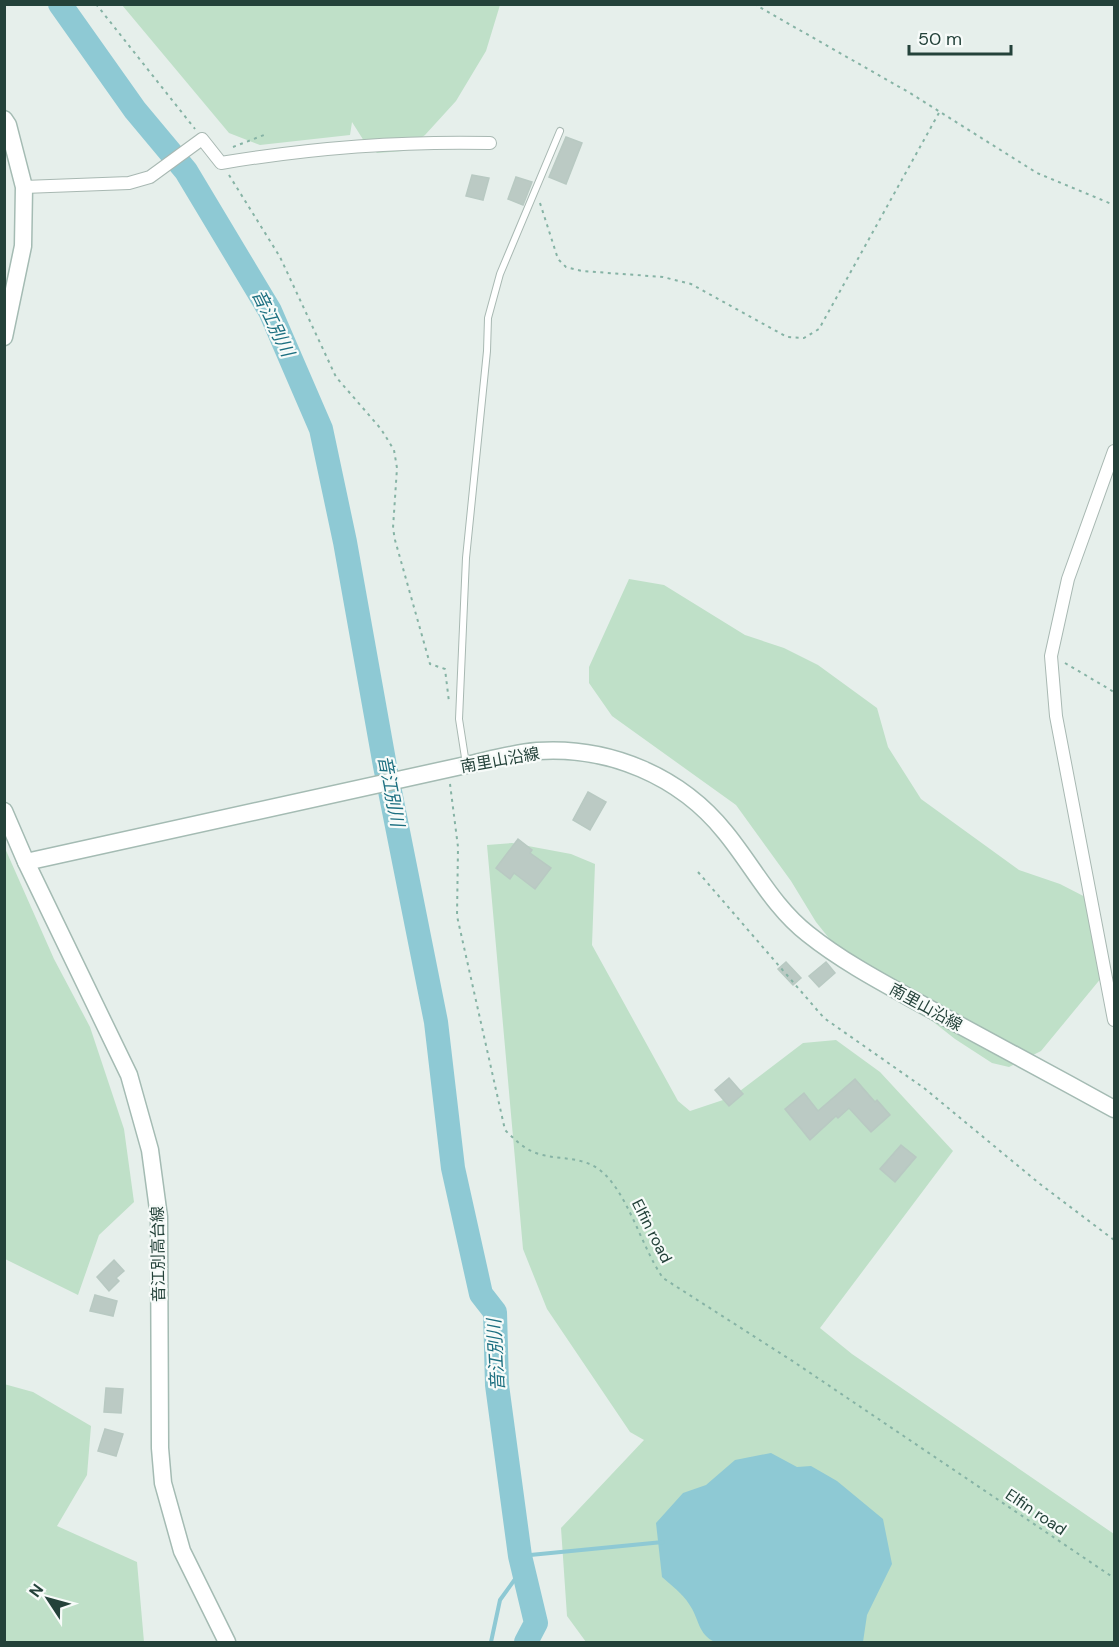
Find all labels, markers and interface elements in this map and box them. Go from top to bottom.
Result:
scale bar [909,18,1011,56]
text: 50 m [918,27,962,51]
water label: 音江別川 [246,285,300,362]
street label: 南里山沿線 [459,743,541,777]
water label: 音江別川 [372,753,410,831]
street label: 南里山沿線 [886,978,966,1036]
street label: Elfin road [627,1196,677,1266]
street label: 音江別高台線 [147,1206,169,1302]
water label: 音江別川 [482,1316,510,1392]
street label: Elfin road [1002,1484,1070,1540]
north arrow [18,1569,78,1629]
text: N [24,1580,48,1601]

